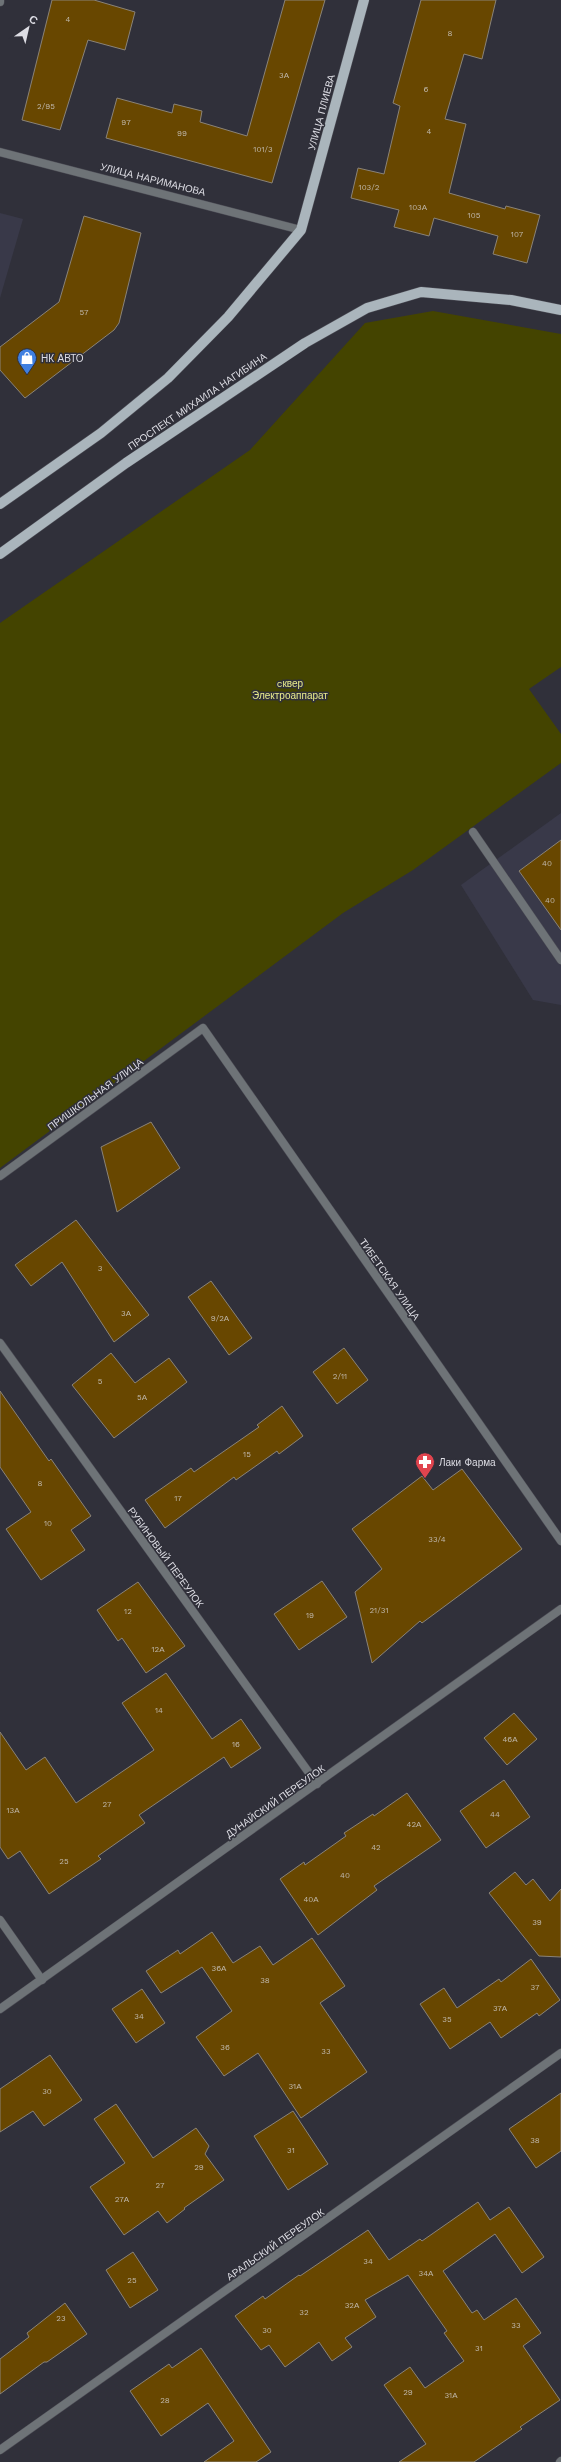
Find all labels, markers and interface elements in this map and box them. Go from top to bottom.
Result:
north arrow [8,8,48,48]
text: С [26,13,40,28]
house number: 4 [66,15,71,24]
house number: 8 [448,29,453,38]
house number: 3А [279,71,290,80]
street label: УЛИЦА ПЛИЕВА [306,73,337,151]
house number: 6 [424,85,429,94]
house number: 2/95 [37,102,55,111]
house number: 97 [121,118,131,127]
house number: 4 [427,127,432,136]
house number: 99 [177,129,187,138]
house number: 101/3 [253,145,273,154]
street label: УЛИЦА НАРИМАНОВА [99,161,207,198]
house number: 103/2 [359,183,380,192]
house number: 103А [409,203,428,212]
house number: 105 [468,211,481,220]
house number: 107 [511,230,524,239]
house number: 57 [79,308,89,317]
shop icon: НК АВТО [16,347,38,375]
street label: ПРОСПЕКТ МИХАИЛА НАГИБИНА [126,351,269,452]
place label: НК АВТО [41,353,84,364]
park label: cквер Электроаппарат [252,678,328,701]
house number: 40 [542,859,552,868]
house number: 40 [545,896,555,905]
street label: ПРИШКОЛЬНАЯ УЛИЦА [46,1056,145,1133]
street label: ТИБЕТСКАЯ УЛИЦА [357,1236,422,1322]
house number: 3 [98,1264,103,1273]
house number: 3А [121,1309,132,1318]
house number: 9/2А [211,1314,230,1323]
house number: 2/11 [333,1372,347,1381]
house number: 5 [98,1377,103,1386]
house number: 5А [137,1393,148,1402]
house number: 15 [243,1450,251,1459]
pharmacy icon: Лаки Фарма [414,1451,436,1479]
place label: Лаки Фарма [439,1457,496,1468]
house number: 8 [38,1479,43,1488]
house number: 17 [174,1494,182,1503]
street label: РУБИНОВЫЙ ПЕРЕУЛОК [126,1505,207,1610]
house number: 10 [44,1519,52,1528]
house number: 33/4 [428,1535,446,1544]
house number: 21/31 [369,1606,389,1615]
house number: 12 [124,1607,132,1616]
house number: 19 [306,1611,314,1620]
house number: 12А [151,1645,165,1654]
house number: 14 [155,1706,163,1715]
house number: 46А [502,1735,518,1744]
house number: 16 [232,1740,240,1749]
street label: ДУНАЙСКИЙ ПЕРЕУЛОК [223,1762,327,1840]
house number: 27 [103,1800,112,1809]
house number: 13А [6,1806,20,1815]
house number: 44 [490,1810,500,1819]
house number: 42А [407,1820,422,1829]
house number: 42 [371,1843,381,1852]
house number: 25 [59,1857,69,1866]
house number: 40 [340,1871,350,1880]
house number: 40А [303,1895,319,1904]
house number: 39 [532,1918,542,1927]
house number: 36А [212,1964,227,1973]
house number: 38 [260,1976,270,1985]
house number: 37 [531,1983,540,1992]
house number: 37А [493,2004,508,2013]
house number: 34 [134,2012,144,2021]
house number: 35 [442,2015,452,2024]
house number: 36 [220,2043,230,2052]
house number: 33 [321,2047,331,2056]
house number: 31А [288,2082,302,2091]
house number: 30 [42,2087,52,2096]
house number: 38 [530,2136,540,2145]
house number: 31 [287,2146,295,2155]
house number: 29 [194,2163,204,2172]
house number: 27 [156,2181,165,2190]
house number: 27А [115,2195,130,2204]
street label: АРАЛЬСКИЙ ПЕРЕУЛОК [224,2206,326,2282]
house number: 34 [363,2257,373,2266]
house number: 34А [419,2269,434,2278]
house number: 25 [127,2276,137,2285]
house number: 32А [345,2301,360,2310]
house number: 32 [299,2308,309,2317]
house number: 23 [56,2314,66,2323]
house number: 33 [511,2321,521,2330]
house number: 30 [262,2326,272,2335]
house number: 31 [475,2344,483,2353]
house number: 29 [403,2388,413,2397]
house number: 31А [444,2391,458,2400]
house number: 28 [160,2396,170,2405]

